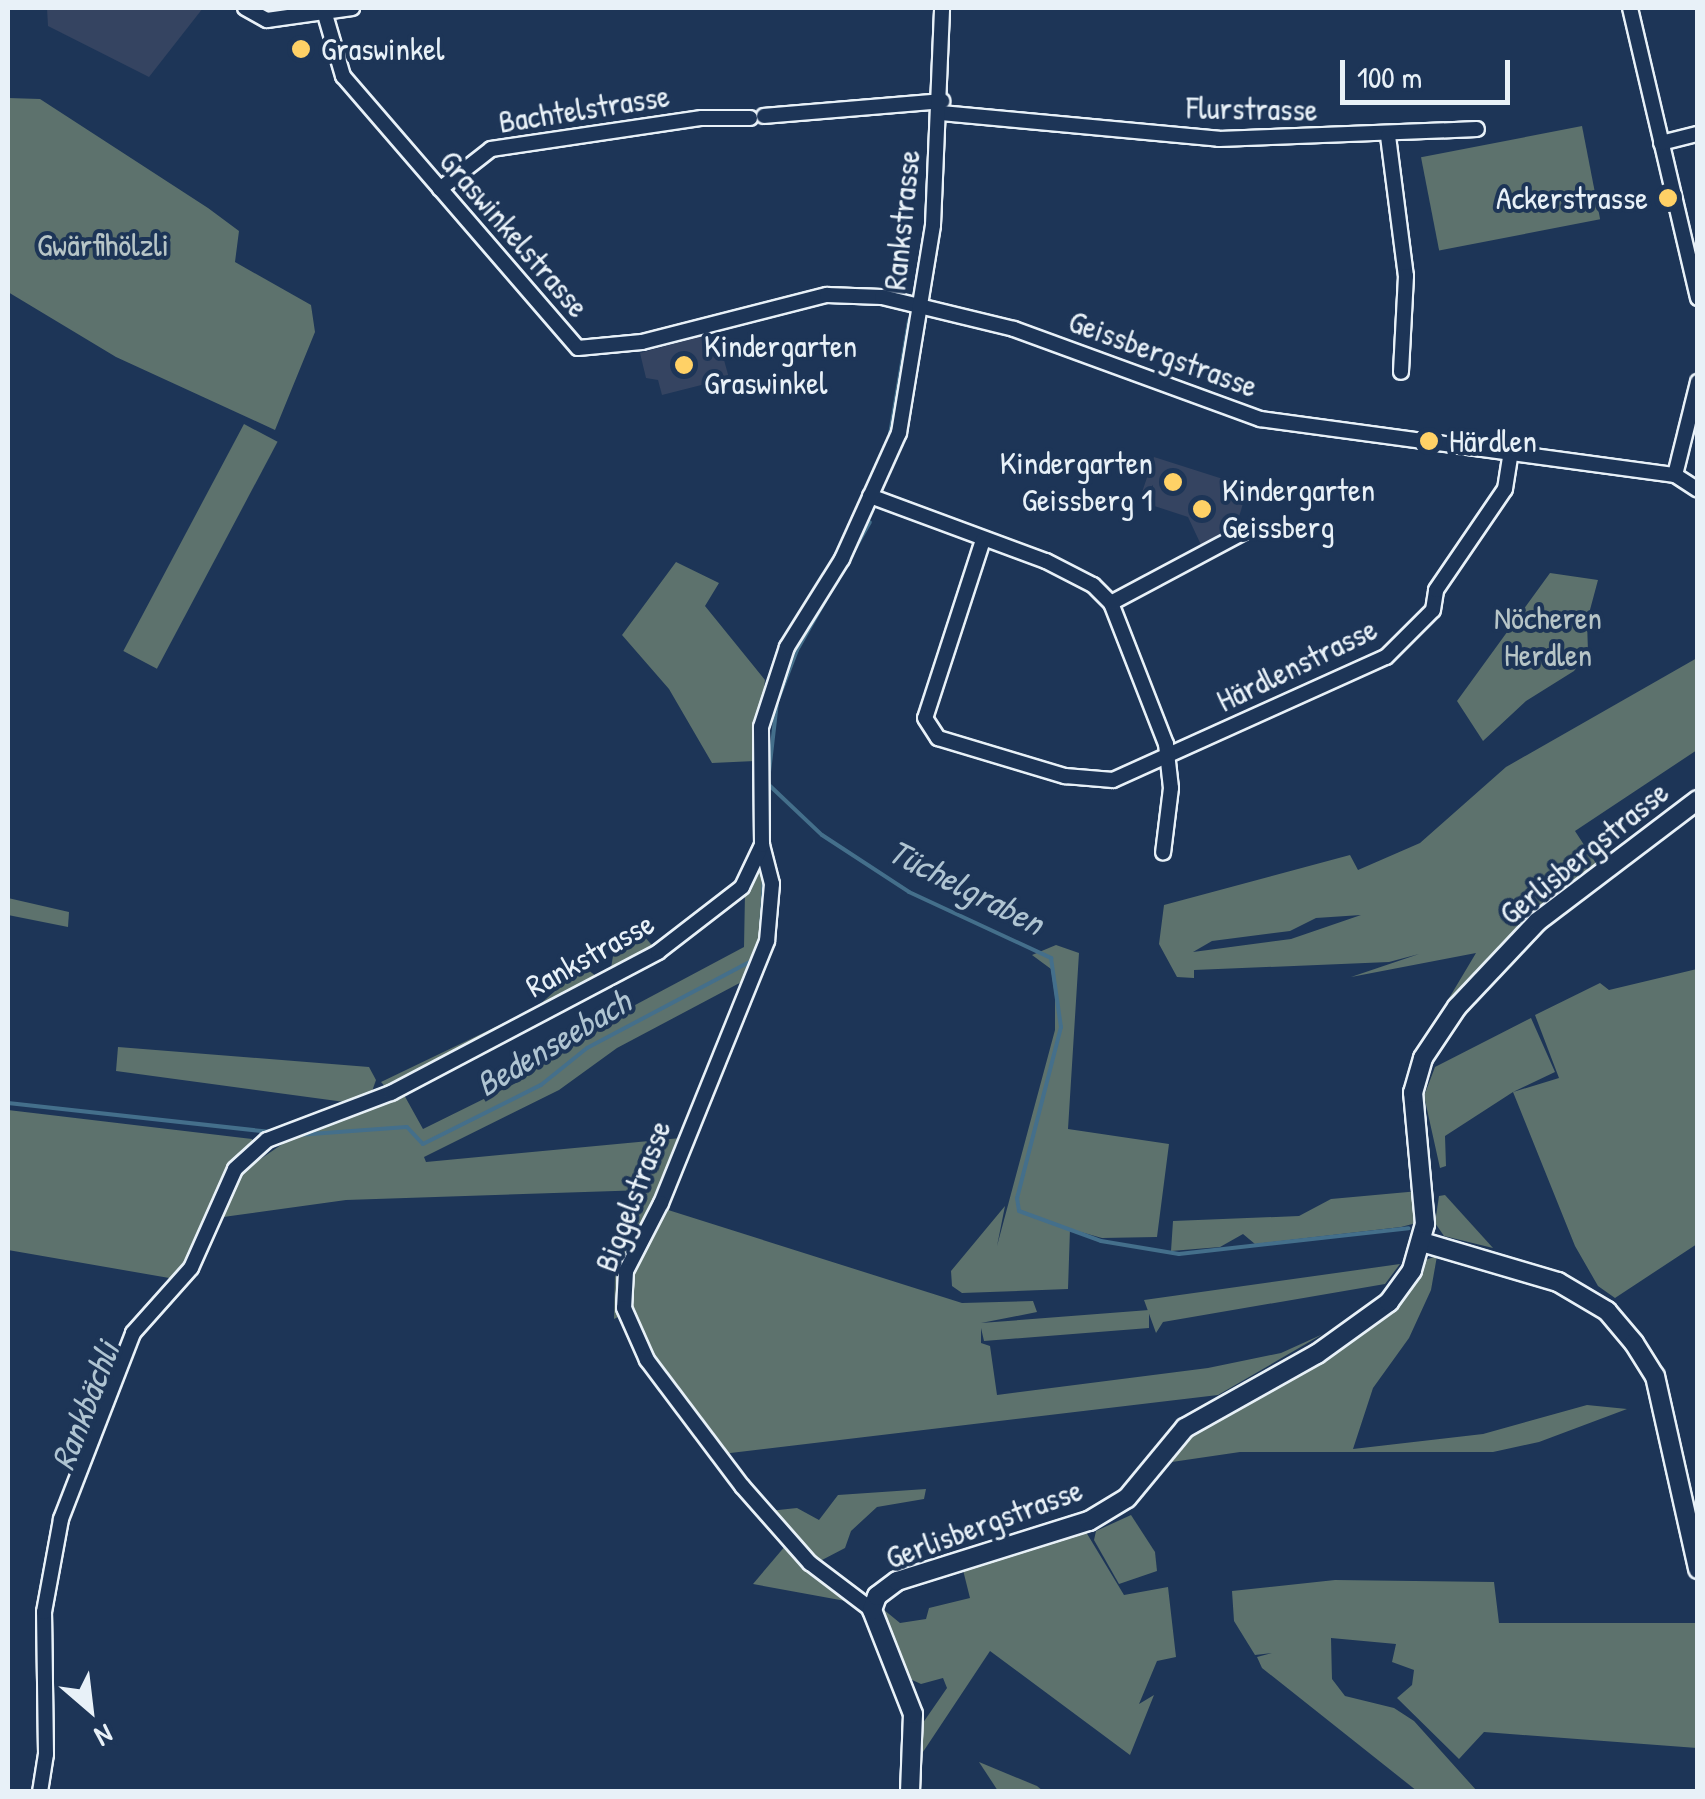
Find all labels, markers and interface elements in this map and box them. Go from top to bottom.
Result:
place label: Graswinkel [321,30,445,68]
marker: Graswinkel [290,38,312,60]
scale bar [1345,40,1515,102]
text: 100 m [1357,57,1422,97]
street label: Bachtelstrasse [496,77,672,141]
street label: Flurstrasse [1186,89,1318,129]
street label: Graswinkelstrasse [431,143,597,325]
street label: Rankstrasse [876,148,928,292]
place label: Ackerstrasse [1496,179,1648,217]
marker: Ackerstrasse [1657,187,1679,209]
park label: Gwärfihölzli [37,226,169,264]
street label: Geissbergstrasse [1063,302,1263,406]
place label: Kindergarten Graswinkel [704,328,857,403]
marker: Kindergarten Graswinkel [673,354,695,376]
place label: Härdlen [1449,422,1537,460]
marker: Härdlen [1418,430,1440,452]
place label: Kindergarten Geissberg 1 [1000,445,1153,520]
marker: Kindergarten Geissberg 1 [1162,471,1184,493]
place label: Kindergarten Geissberg [1222,472,1375,547]
marker: Kindergarten Geissberg [1191,498,1213,520]
park label: Nöcheren Herdlen [1494,600,1602,675]
street label: Härdlenstrasse [1211,610,1383,720]
street label: Gerlisbergstrasse [1492,773,1676,933]
water label: Tüchelgraben [881,830,1051,944]
street label: Rankstrasse [519,904,661,1006]
water label: Bedenseebach [468,980,638,1106]
street label: Biggelstrasse [587,1115,679,1277]
water label: Rankbächli [41,1336,129,1476]
street label: Gerlisbergstrasse [880,1471,1088,1577]
north arrow [40,1659,140,1759]
text: N [89,1715,120,1756]

